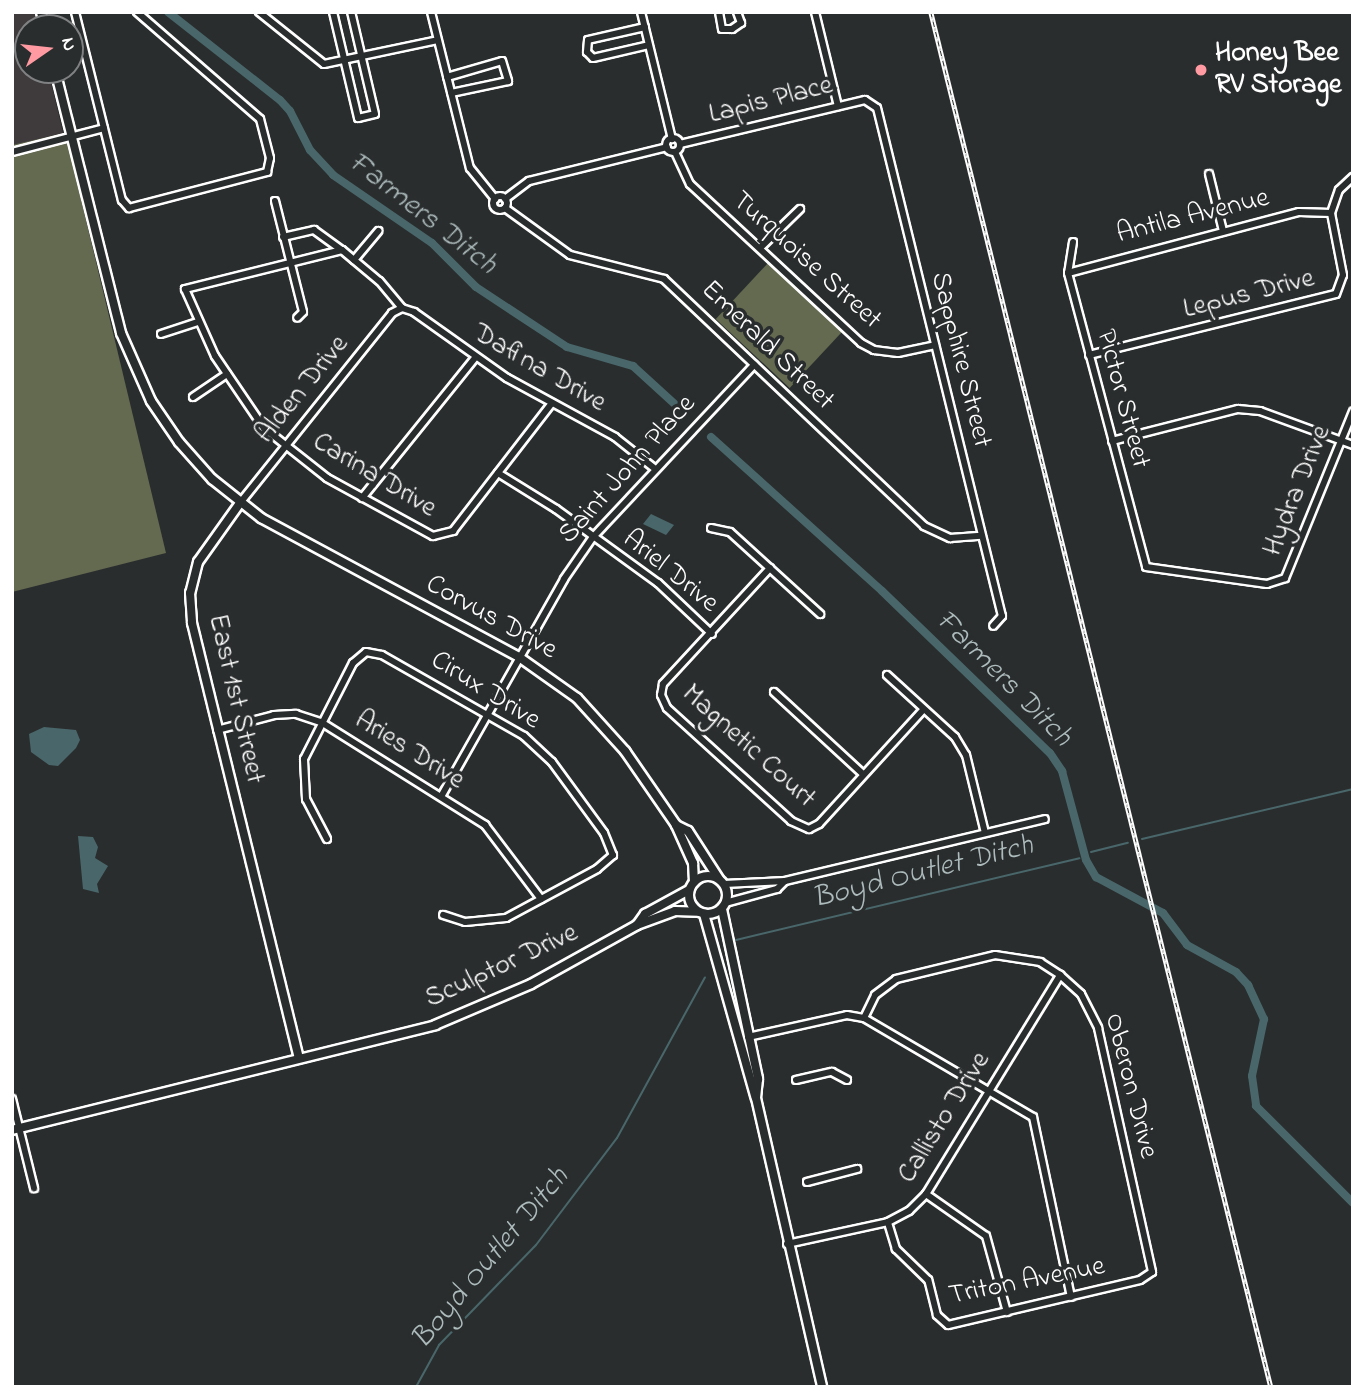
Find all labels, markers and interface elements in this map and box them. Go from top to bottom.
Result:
north arrow [14,14,84,84]
text: N [53,35,83,54]
place label: Honey Bee RV Storage [1215,37,1342,103]
marker: Honey Bee RV Storage [1193,62,1209,78]
street label: Lapis Place [706,69,836,133]
water label: Farmers Ditch [340,145,504,283]
street label: Antila Avenue [1113,182,1273,252]
street label: Turquoise Street [724,185,888,337]
street label: Lepus Drive [1180,263,1318,327]
street label: Sapphire Street [922,269,998,451]
street label: Emerald Street [693,274,841,418]
street label: Dafina Drive [466,317,612,421]
street label: Pictor Street [1087,326,1157,472]
street label: Alden Drive [249,329,357,451]
street label: Saint John Place [552,388,704,552]
street label: Hydra Drive [1257,421,1339,561]
street label: Carina Drive [306,426,442,526]
street label: Ariel Drive [615,523,725,621]
street label: Corvus Drive [419,568,563,668]
water label: Farmers Ditch [927,603,1079,755]
street label: East 1st Street [199,611,271,787]
street label: Cirux Drive [424,644,546,738]
street label: Magnetic Court [674,678,822,816]
street label: Aries Drive [348,704,470,798]
water label: Boyd Outlet Ditch [809,828,1037,918]
street label: Sculptor Drive [420,917,584,1017]
street label: Oberon Drive [1096,1010,1164,1162]
street label: Callisto Drive [891,1046,999,1190]
water label: Boyd Outlet Ditch [405,1161,577,1357]
street label: Triton Avenue [946,1250,1108,1314]

